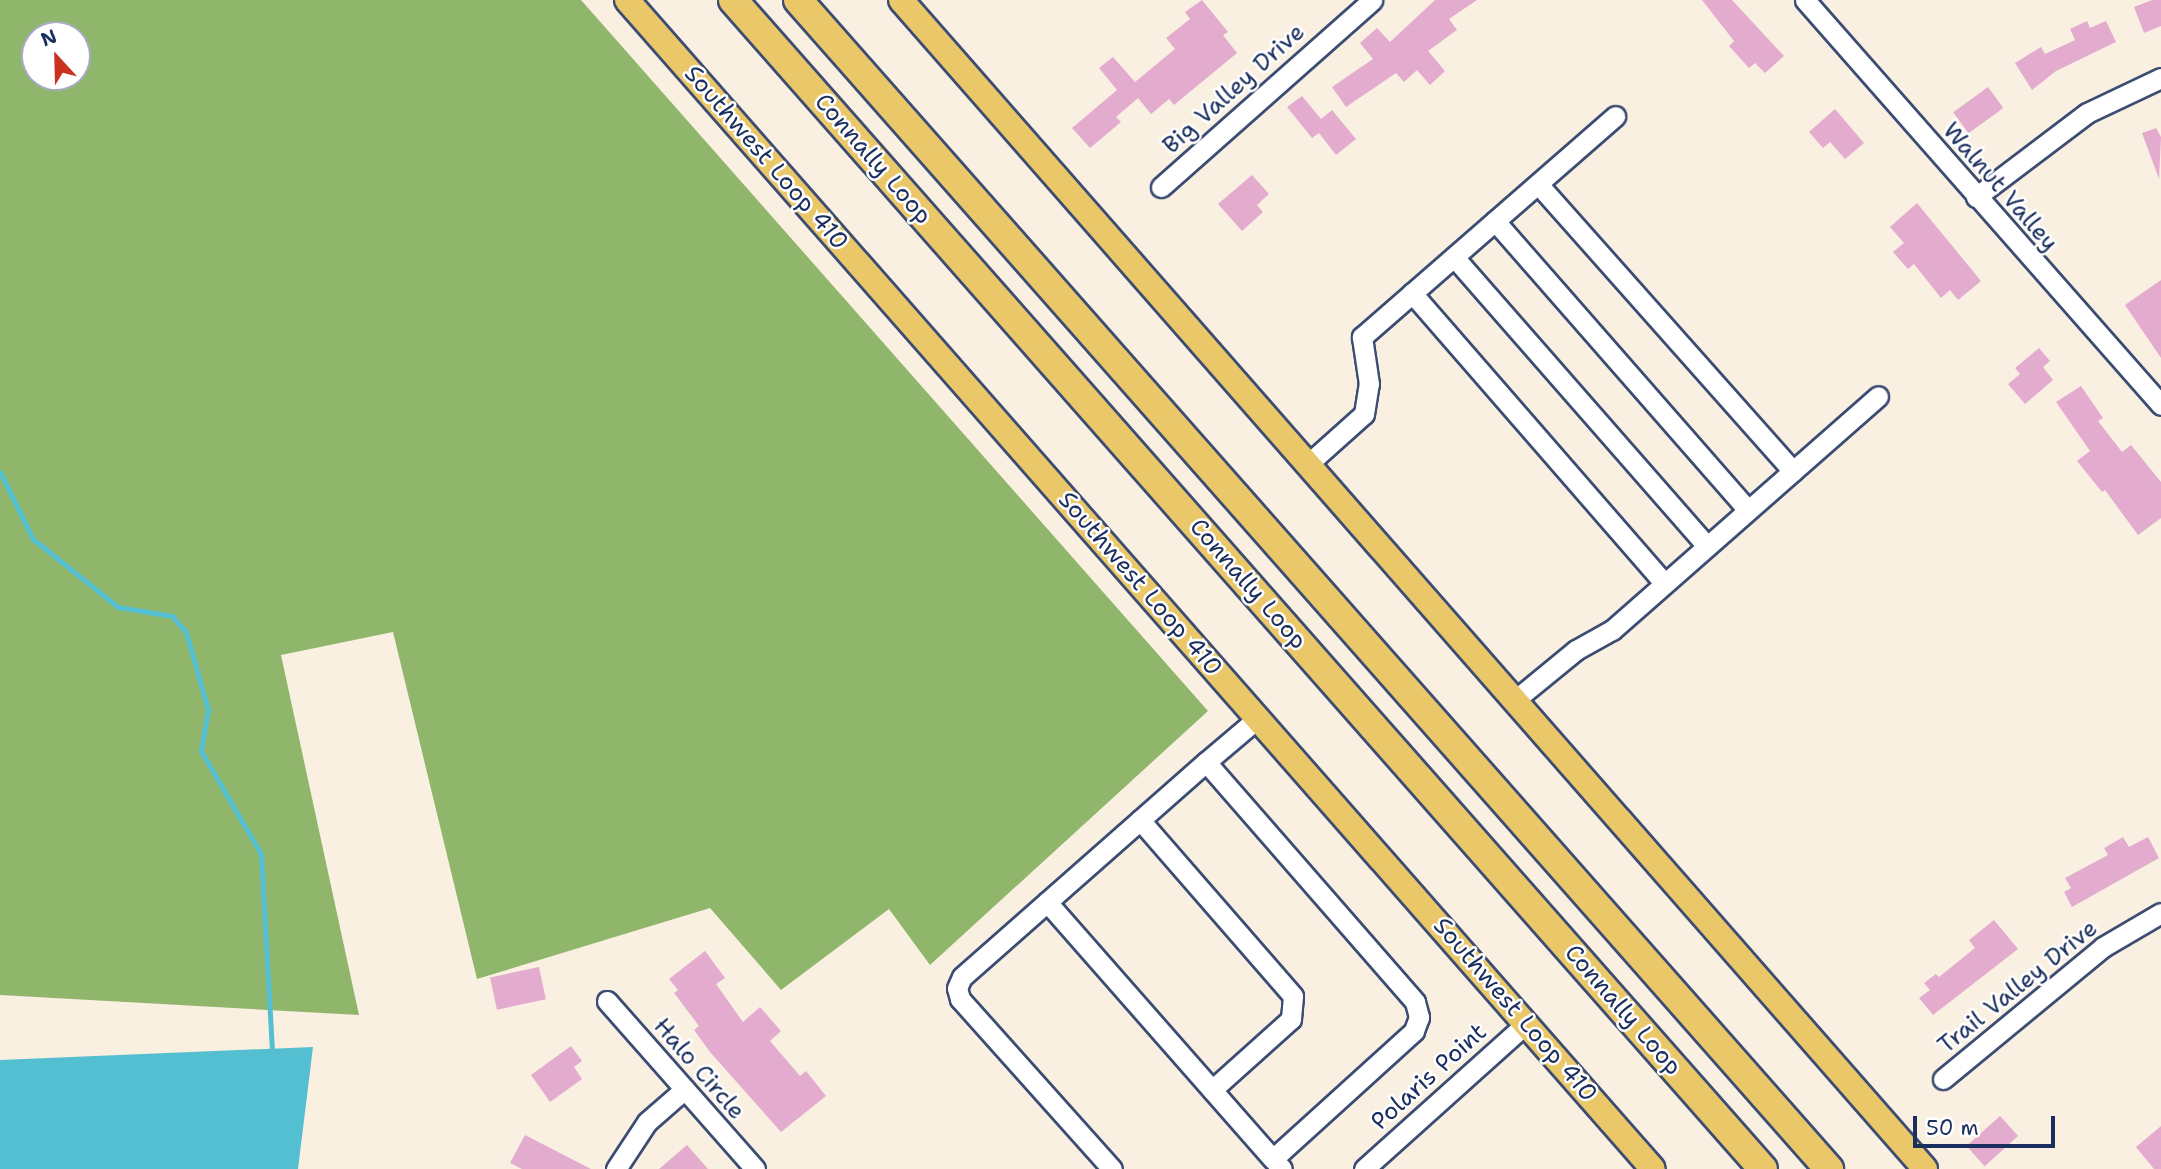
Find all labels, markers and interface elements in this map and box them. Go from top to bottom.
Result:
street label: Big Valley Drive [1157,18,1311,160]
north arrow [21,21,91,91]
text: N [37,24,60,52]
street label: Southwest Loop 410 [678,60,854,256]
street label: Connally Loop [808,88,938,230]
street label: Walnut Valley [1936,117,2064,257]
street label: Southwest Loop 410 [1052,486,1228,682]
street label: Connally Loop [1183,513,1313,655]
street label: Southwest Loop 410 [1427,912,1603,1108]
street label: Trail Valley Drive [1933,914,2103,1060]
street label: Connally Loop [1558,939,1688,1081]
street label: Halo Circle [647,1012,751,1126]
street label: Polaris Point [1365,1018,1493,1136]
scale bar [1916,1102,2058,1146]
text: 50 m [1926,1114,1979,1142]

